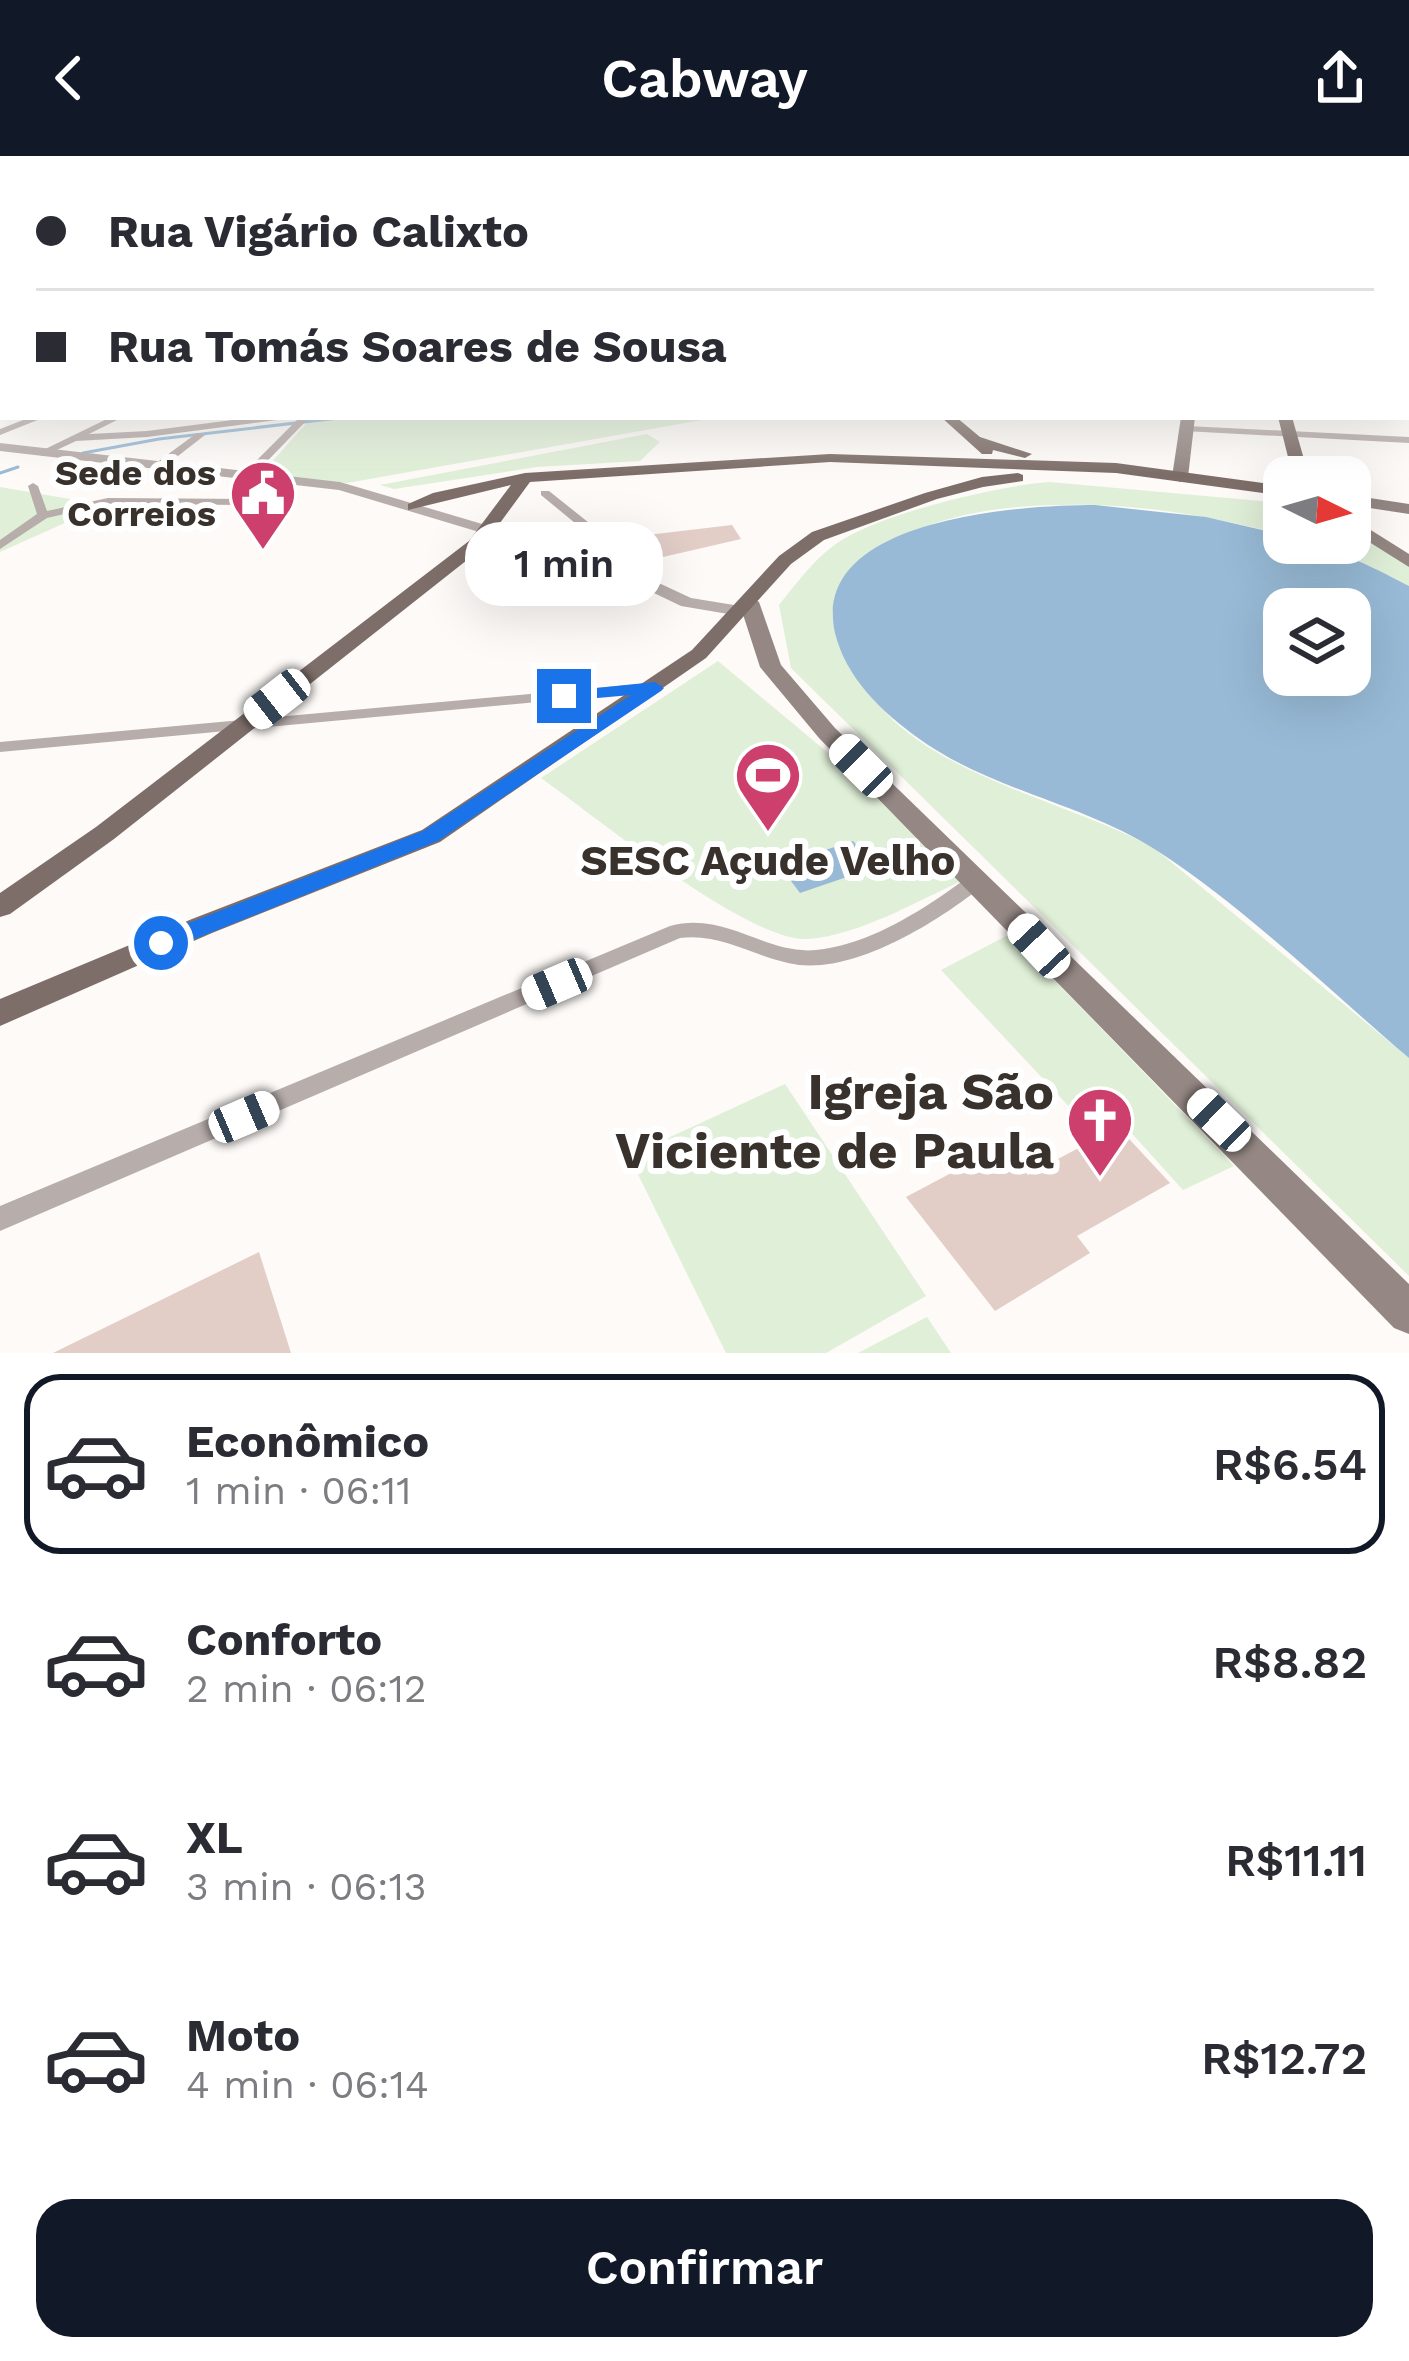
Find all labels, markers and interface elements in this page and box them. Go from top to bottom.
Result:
icon: back [36,45,102,111]
icon: share [1307,45,1373,111]
text: Cabway [601,47,808,110]
text: Rua Vigário Calixto [108,205,529,258]
text: Rua Tomás Soares de Sousa [108,320,727,373]
place label: Sede dos Correios [55,452,216,535]
north arrow [1263,456,1371,564]
map controls [1263,456,1371,696]
public building icon: Sede dos Correios [228,458,298,552]
callout: 1 min [465,522,663,606]
text: 1 min [514,541,614,586]
button: layers [1263,588,1371,696]
car [238,663,316,735]
route end [537,669,591,723]
car [823,728,899,804]
sports icon: SESC Açude Velho [733,740,803,834]
place label: SESC Açude Velho [581,836,955,885]
car [1001,907,1077,985]
route start [134,916,188,970]
car [517,953,597,1015]
place label: Igreja São Viciente de Paula [615,1062,1054,1180]
car [1181,1082,1257,1158]
church icon: Igreja São Viciente de Paula [1065,1085,1135,1179]
car [204,1086,284,1148]
icon: car [42,1410,150,1518]
text: Econômico [186,1415,429,1468]
text: R$6.54 [1213,1438,1367,1491]
text: 1 min · 06:11 [186,1468,412,1513]
icon: car [42,1608,150,1716]
text: Conforto [186,1613,382,1666]
text: R$8.82 [1213,1636,1367,1689]
text: 2 min · 06:12 [186,1666,427,1711]
icon: car [42,1806,150,1914]
text: XL [186,1811,243,1864]
text: R$11.11 [1225,1834,1367,1887]
text: 3 min · 06:13 [186,1864,427,1909]
icon: car [42,2004,150,2112]
text: Moto [186,2009,300,2062]
text: R$12.72 [1201,2032,1367,2085]
text: 4 min · 06:14 [186,2062,429,2107]
button: Confirmar [36,2199,1373,2337]

